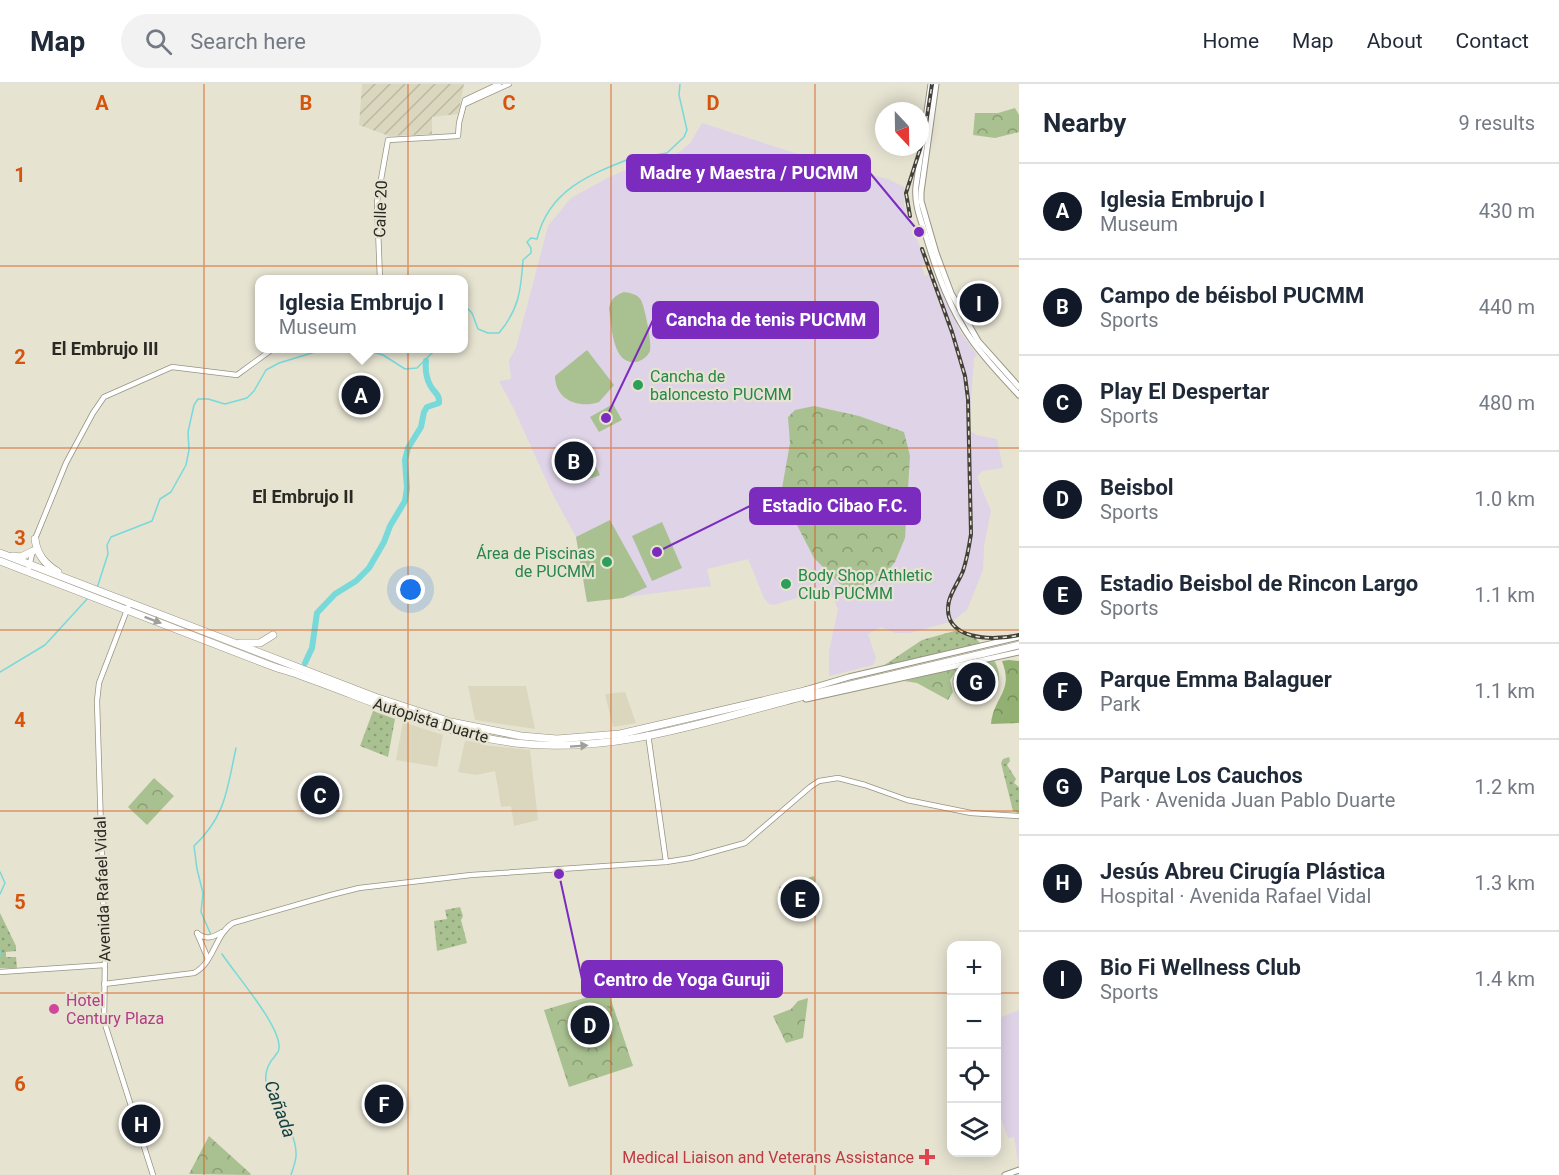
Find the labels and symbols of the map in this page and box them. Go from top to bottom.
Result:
text: A [95,91,109,115]
text: B [300,91,312,115]
text: C [502,91,516,115]
text: D [707,91,720,115]
north arrow [875,102,929,156]
callout: Madre y Maestra / PUCMM [627,155,870,191]
text: Madre y Maestra / PUCMM [640,162,858,183]
text: 1 [14,163,26,187]
street label: Calle 20 [370,180,391,238]
pin: I [960,280,998,326]
callout: Cancha de tenis PUCMM [653,302,878,338]
text: Cancha de tenis PUCMM [666,309,866,330]
district label: El Embrujo III [52,338,159,359]
text: 2 [14,345,26,369]
place label: Cancha de baloncesto PUCMM [650,367,792,404]
pin: A [342,372,380,418]
marker: Cancha de baloncesto PUCMM [631,378,645,392]
pin: B [554,438,594,484]
district label: El Embrujo II [252,486,354,507]
callout: Estadio Cibao F.C. [750,488,920,524]
text: Estadio Cibao F.C. [762,495,908,516]
text: 3 [14,526,26,550]
place label: Área de Piscinas de PUCMM [476,544,595,581]
marker: Área de Piscinas de PUCMM [600,555,614,569]
place label: Body Shop Athletic Club PUCMM [798,566,932,603]
your location [396,575,425,604]
marker: Body Shop Athletic Club PUCMM [779,577,793,591]
one-way arrow [144,615,162,625]
pin: G [956,660,996,704]
street label: Autopista Duarte [371,694,491,747]
text: 4 [14,708,26,732]
one-way arrow [569,741,588,750]
pin: C [300,772,340,818]
street label: Avenida Rafael Vidal [90,816,115,962]
pin: E [780,876,820,922]
text: 5 [14,890,26,914]
callout: Centro de Yoga Guruji [582,961,782,997]
text: Centro de Yoga Guruji [594,969,770,990]
place label: Hotel Century Plaza [66,991,164,1028]
marker: Hotel Century Plaza [47,1002,61,1016]
pin: D [570,1002,610,1048]
text: 6 [14,1072,26,1096]
water label: Cañada [260,1077,300,1140]
pin: F [364,1082,404,1126]
pin: H [122,1102,160,1146]
place label: Medical Liaison and Veterans Assistance [622,1148,914,1167]
marker: Medical Liaison and Veterans Assistance [918,1148,936,1166]

